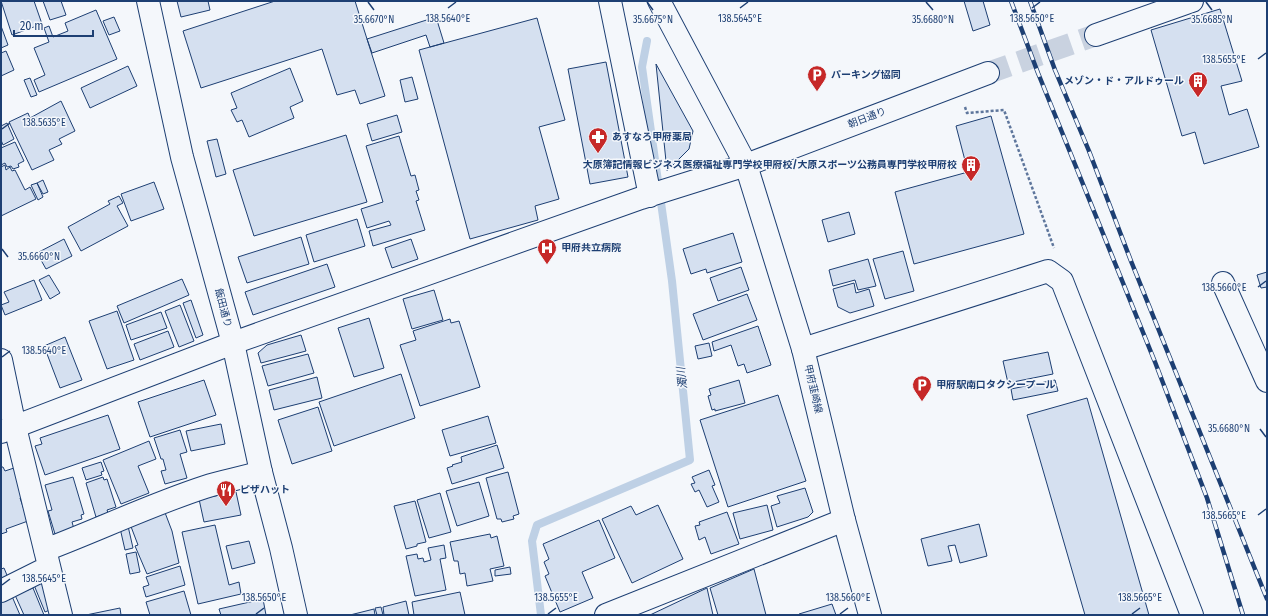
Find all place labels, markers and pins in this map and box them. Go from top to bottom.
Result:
parking icon: パーキング協同 [806,64,828,92]
place label: パーキング協同 [831,69,901,81]
building icon: メゾン・ド・アルドゥール [1187,70,1209,98]
place label: メゾン・ド・アルドゥール [1064,75,1184,87]
pharmacy icon: あすなろ甲府薬局 [587,126,609,154]
place label: あすなろ甲府薬局 [612,131,692,143]
building icon: 大原簿記情報ビジネス医療福祉専門学校甲府校/大原スポーツ公務員専門学校甲府校 [960,154,982,182]
place label: 大原簿記情報ビジネス医療福祉専門学校甲府校/大原スポーツ公務員専門学校甲府校 [583,159,957,171]
hospital icon: 甲府共立病院 [536,237,558,265]
place label: 甲府共立病院 [561,242,621,254]
parking icon: 甲府駅南口タクシープール [911,374,933,402]
place label: 甲府駅南口タクシープール [936,379,1055,391]
restaurant icon: ピザハット [215,479,237,507]
place label: ピザハット [240,484,290,496]

